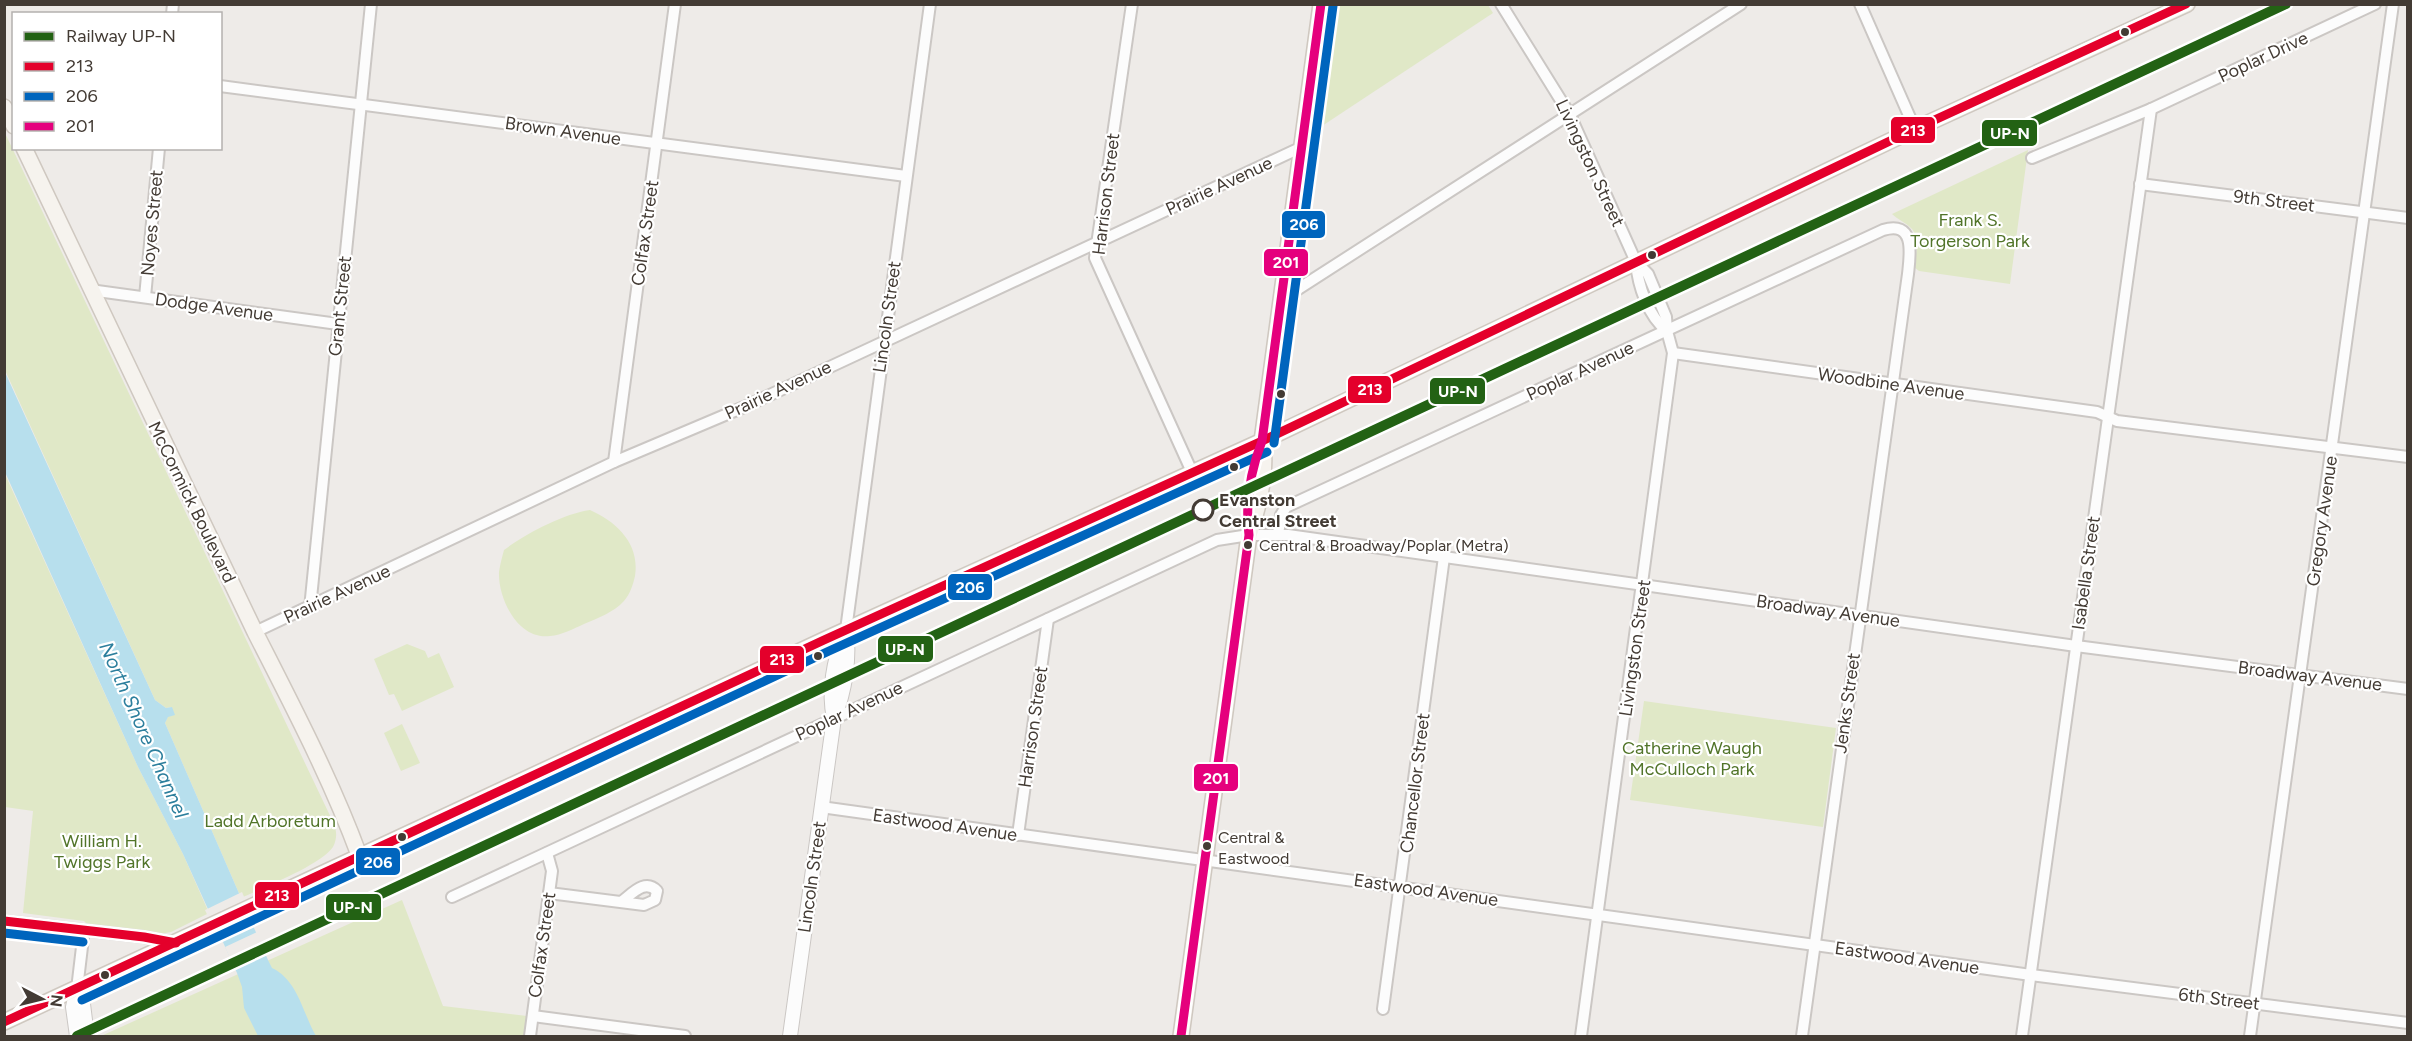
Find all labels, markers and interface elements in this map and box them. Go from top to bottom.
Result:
legend [12,12,222,150]
text: Railway UP-N [66,25,176,47]
unlabelled marker [2119,26,2131,38]
street label: Poplar Drive [2215,27,2312,87]
text: 213 [66,55,93,77]
text: 206 [66,85,98,107]
street label: Livingston Street [1551,96,1629,230]
street label: Brown Avenue [504,112,623,150]
text: 201 [66,115,95,137]
line badge: 213 [1890,116,1936,144]
line badge: UP-N [1981,119,2038,147]
text: 213 [1901,121,1926,140]
text: UP-N [1990,124,2030,143]
street label: Harrison Street [1088,132,1124,256]
street label: Prairie Avenue [1162,152,1276,220]
street label: Noyes Street [136,169,168,277]
street label: Colfax Street [627,179,663,287]
street label: 9th Street [2232,185,2316,217]
park label: Frank S. Torgerson Park [1910,209,2030,252]
line badge: 206 [1281,210,1326,239]
text: 206 [1290,215,1318,234]
line badge: 201 [1263,248,1309,277]
unlabelled marker [1646,249,1658,261]
text: 201 [1273,253,1299,272]
street label: Grant Street [324,255,356,357]
street label: Lincoln Street [868,260,906,374]
street label: Dodge Avenue [154,288,275,326]
street label: Poplar Avenue [1523,336,1637,405]
street label: Prairie Avenue [721,356,835,424]
street label: Woodbine Avenue [1816,363,1966,405]
line badge: 213 [1347,375,1392,404]
line badge: UP-N [1429,377,1486,405]
text: 213 [1358,380,1383,399]
text: UP-N [1438,382,1478,401]
unlabelled marker [1275,388,1287,400]
street label: McCormick Boulevard [143,418,241,586]
street label: Gregory Avenue [2302,454,2342,588]
unlabelled marker [1228,461,1240,473]
place label: Evanston Central Street [1219,489,1337,532]
marker: Evanston Central Street [1192,499,1214,521]
street label: Isabella Street [2067,514,2105,631]
place label: Central & Broadway/Poplar (Metra) [1259,536,1509,555]
marker: Central & Broadway/Poplar (Metra) [1242,539,1254,551]
street label: Prairie Avenue [280,560,394,628]
line badge: 206 [947,573,993,601]
text: 206 [956,578,984,597]
street label: Livingston Street [1614,578,1656,718]
street label: Broadway Avenue [1755,590,1901,632]
line badge: UP-N [877,635,934,663]
water label: North Shore Channel [94,638,194,822]
text: UP-N [885,640,925,659]
line badge: 213 [759,645,805,674]
text: 213 [770,650,795,669]
unlabelled marker [812,650,824,662]
street label: Jenks Street [1829,651,1865,755]
street label: Broadway Avenue [2237,656,2383,696]
street label: Harrison Street [1014,664,1052,789]
street label: Poplar Avenue [792,676,906,745]
street label: Chancellor Street [1395,711,1435,854]
park label: Catherine Waugh McCulloch Park [1622,737,1762,780]
line badge: 201 [1193,763,1239,792]
text: 201 [1203,769,1229,788]
street label: Eastwood Avenue [871,804,1019,846]
park label: Ladd Arboretum [204,810,336,832]
street label: Lincoln Street [793,820,831,934]
place label: Central & Eastwood [1218,828,1289,868]
park label: William H. Twiggs Park [54,830,150,873]
unlabelled marker [396,831,408,843]
marker: Central & Eastwood [1201,840,1213,852]
line badge: 206 [355,847,401,876]
text: 206 [364,853,392,872]
street label: Eastwood Avenue [1352,869,1500,911]
line badge: 213 [254,881,300,909]
text: 213 [265,886,290,905]
street label: Colfax Street [524,891,560,999]
line badge: UP-N [325,893,382,921]
text: UP-N [333,898,373,917]
street label: Eastwood Avenue [1833,937,1981,979]
north arrow [12,969,72,1029]
unlabelled marker [99,969,111,981]
street label: 6th Street [2177,983,2261,1015]
text: N [46,993,67,1008]

